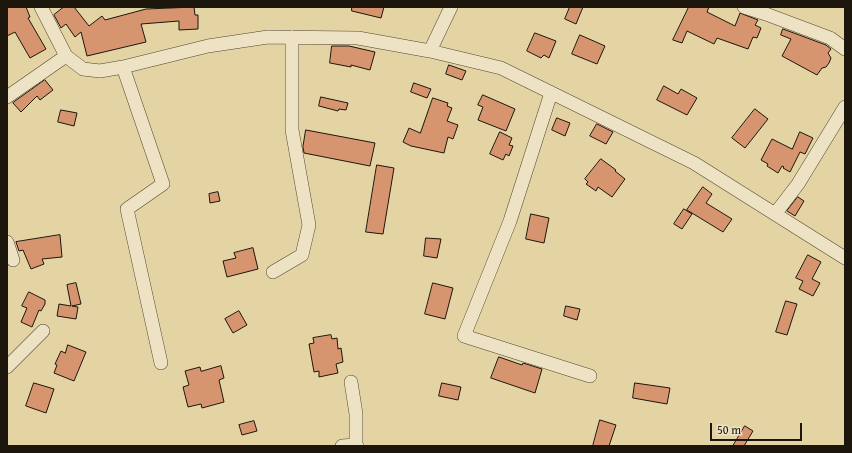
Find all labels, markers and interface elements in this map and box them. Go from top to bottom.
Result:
scale bar [712,415,804,441]
text: 50 m [717,421,741,438]

